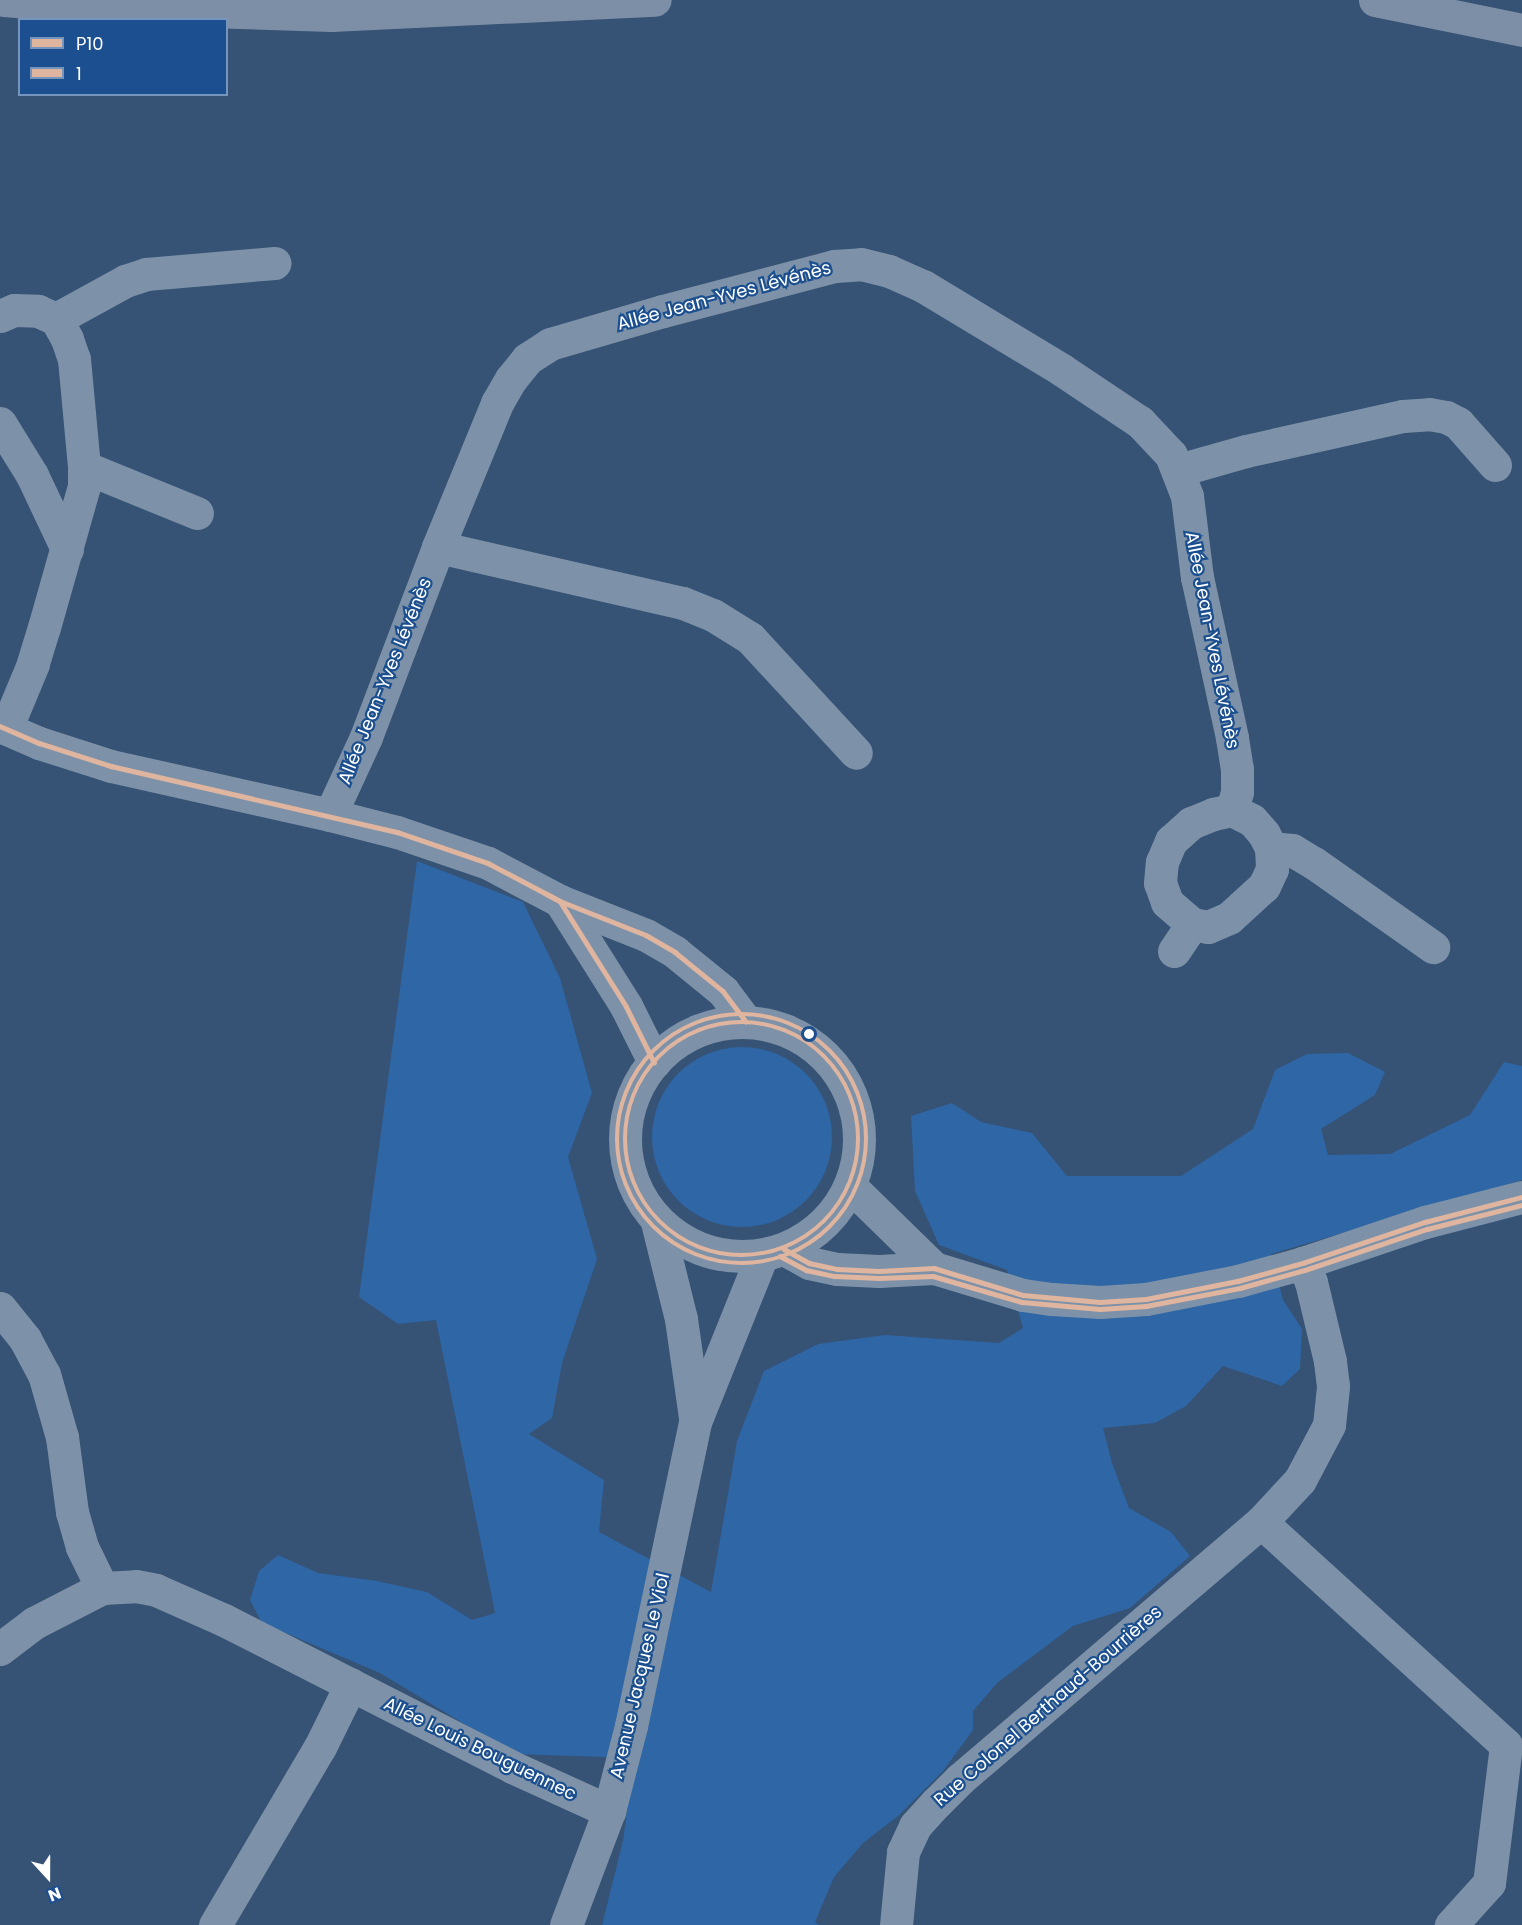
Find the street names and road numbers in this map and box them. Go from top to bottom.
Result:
street label: Allée Jean-Yves Lévénès [615,257,833,335]
street label: Allée Jean-Yves Lévénès [1180,530,1244,750]
street label: Allée Jean-Yves Lévénès [334,575,436,787]
street label: Avenue Jacques Le Viol [606,1571,674,1781]
street label: Rue Colonel Berthaud-Bourrières [930,1601,1166,1811]
street label: Allée Louis Bouguennec [380,1693,580,1805]

